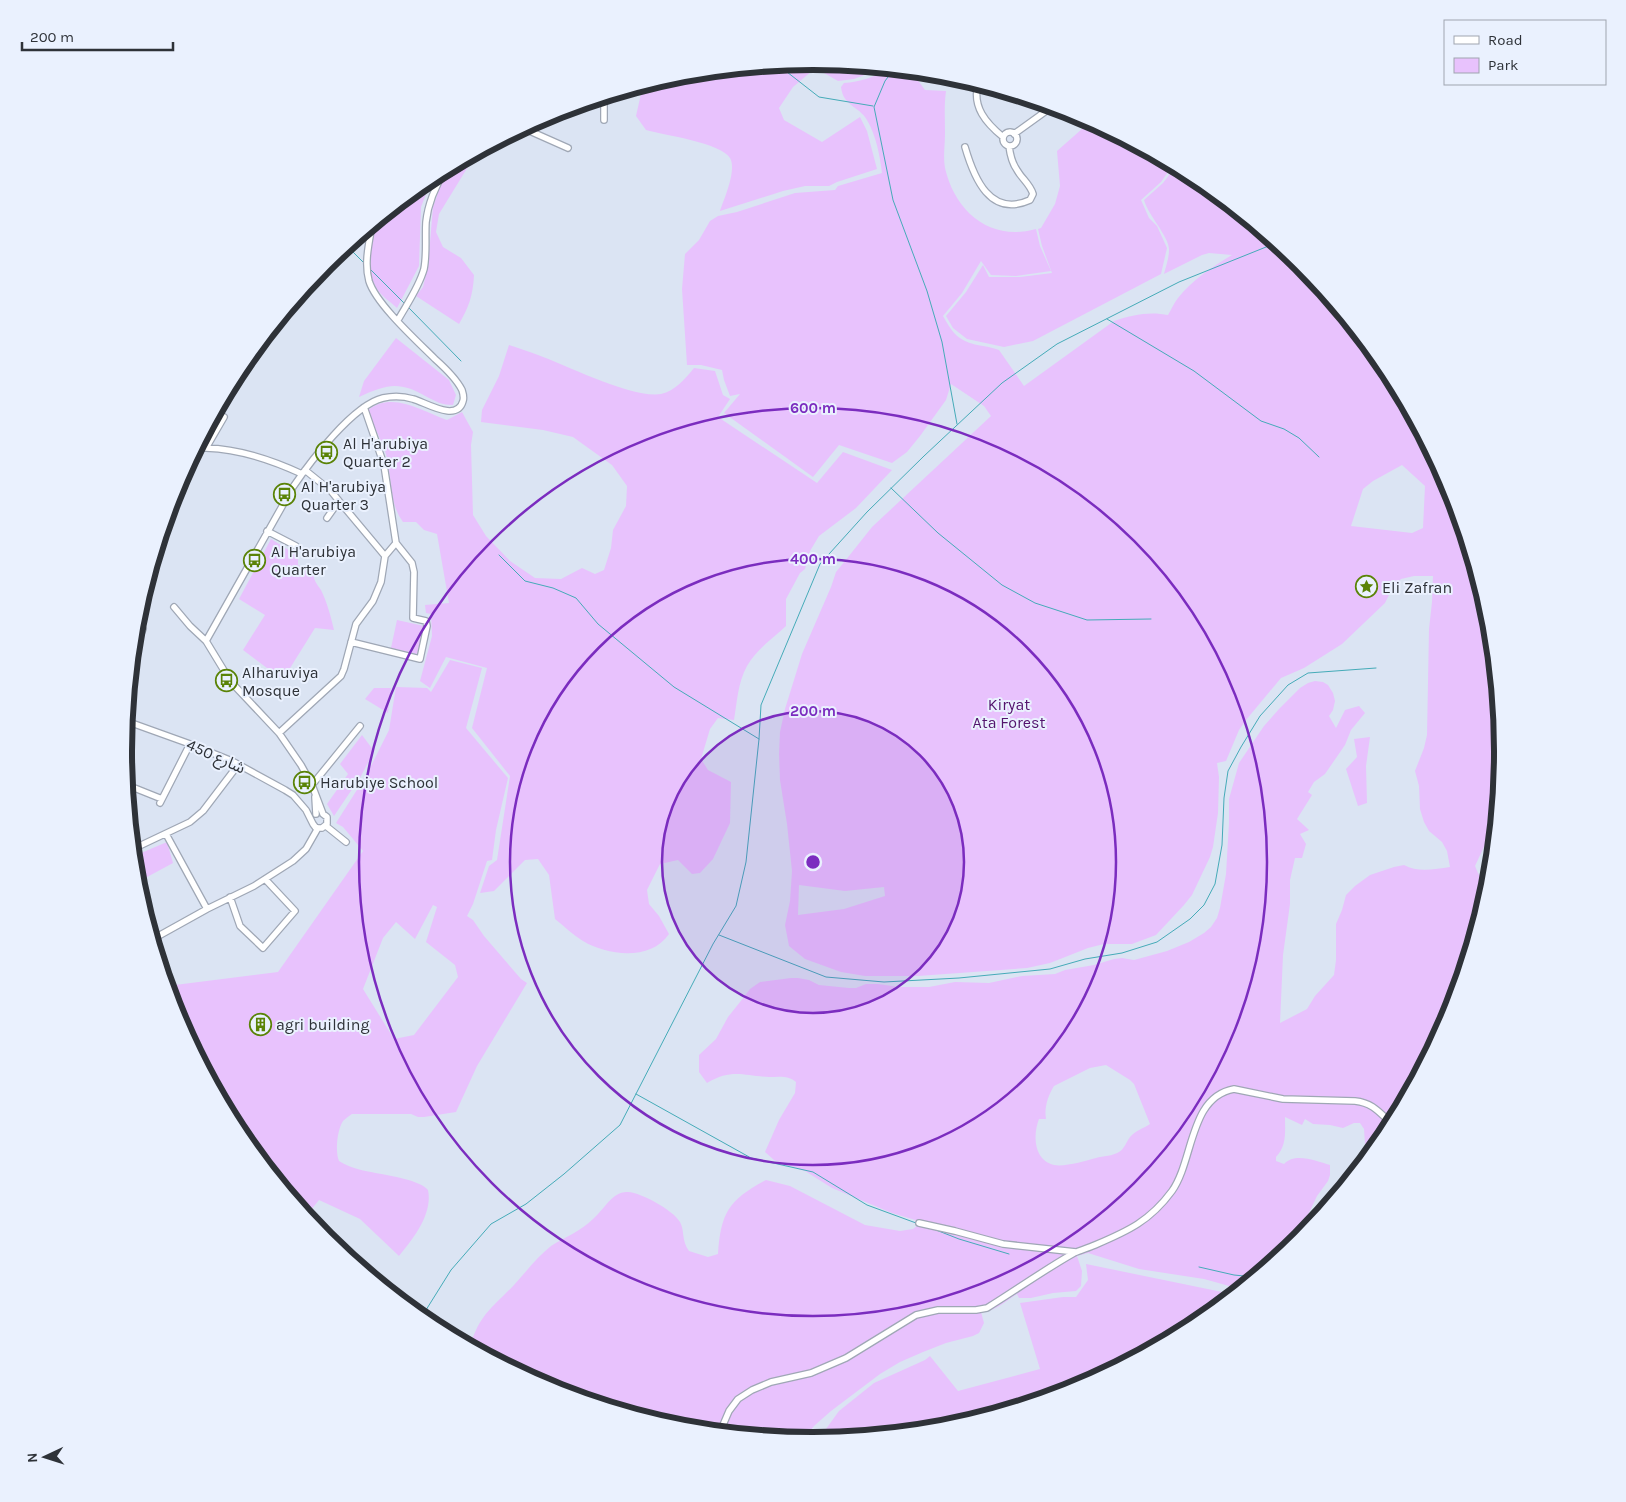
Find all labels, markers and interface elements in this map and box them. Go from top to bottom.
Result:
scale bar [22,20,174,52]
legend [1444,20,1606,85]
text: 200 m [30,28,74,46]
text: Road [1488,31,1523,49]
text: Park [1488,56,1518,74]
text: 600 m [790,399,836,417]
place label: Al H'arubiya Quarter 2 [343,434,428,471]
bus stop icon: Al H'arubiya Quarter 2 [315,440,339,464]
place label: Al H'arubiya Quarter 3 [301,477,386,514]
bus stop icon: Al H'arubiya Quarter 3 [273,483,297,507]
place label: Al H'arubiya Quarter [271,542,356,579]
bus stop icon: Al H'arubiya Quarter [243,548,267,572]
text: 400 m [790,550,836,568]
place icon: Eli Zafran [1354,575,1378,599]
place label: Eli Zafran [1382,578,1452,597]
place label: Alharuviya Mosque [242,663,319,700]
bus stop icon: Alharuviya Mosque [214,669,238,693]
park label: Kiryat Ata Forest [973,695,1045,732]
text: 200 m [790,702,836,720]
street label: شارع 450 [182,735,248,780]
bus stop icon: Harubiye School [292,770,316,794]
place label: Harubiye School [320,773,438,792]
centre of rings [804,853,822,871]
building icon: agri building [248,1012,272,1036]
place label: agri building [276,1015,370,1034]
north arrow [20,1432,70,1482]
text: N [24,1452,41,1463]

